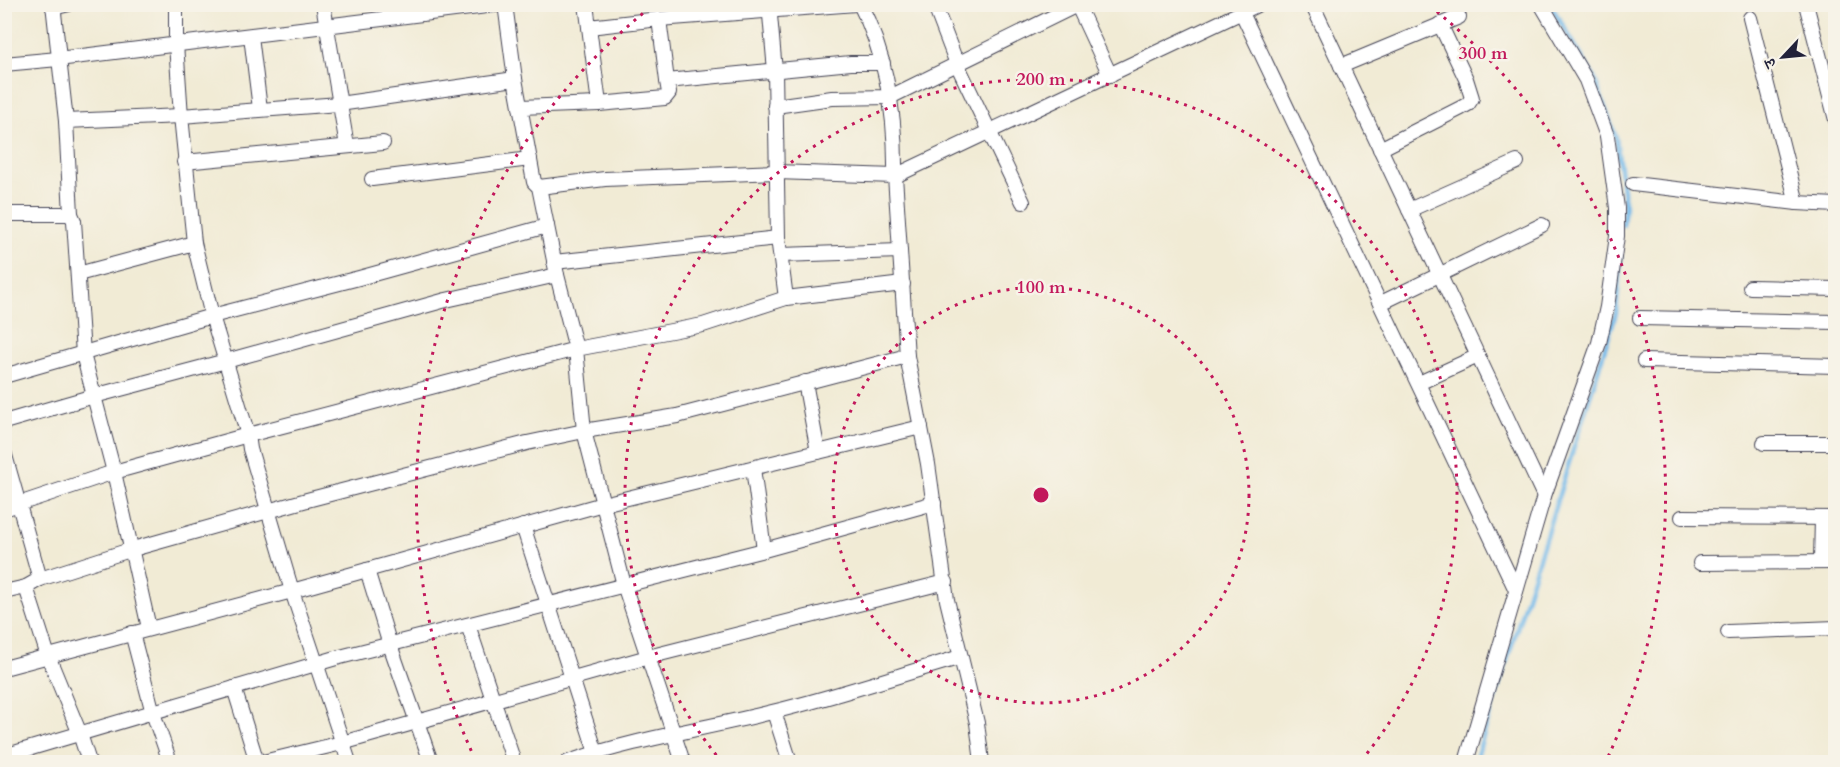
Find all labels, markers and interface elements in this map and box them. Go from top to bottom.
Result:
north arrow [1753,27,1813,87]
text: 300 m [1458,41,1508,66]
text: उ [1758,53,1783,73]
text: 200 m [1016,67,1066,92]
text: 100 m [1016,275,1066,300]
centre of rings [1031,485,1051,505]

